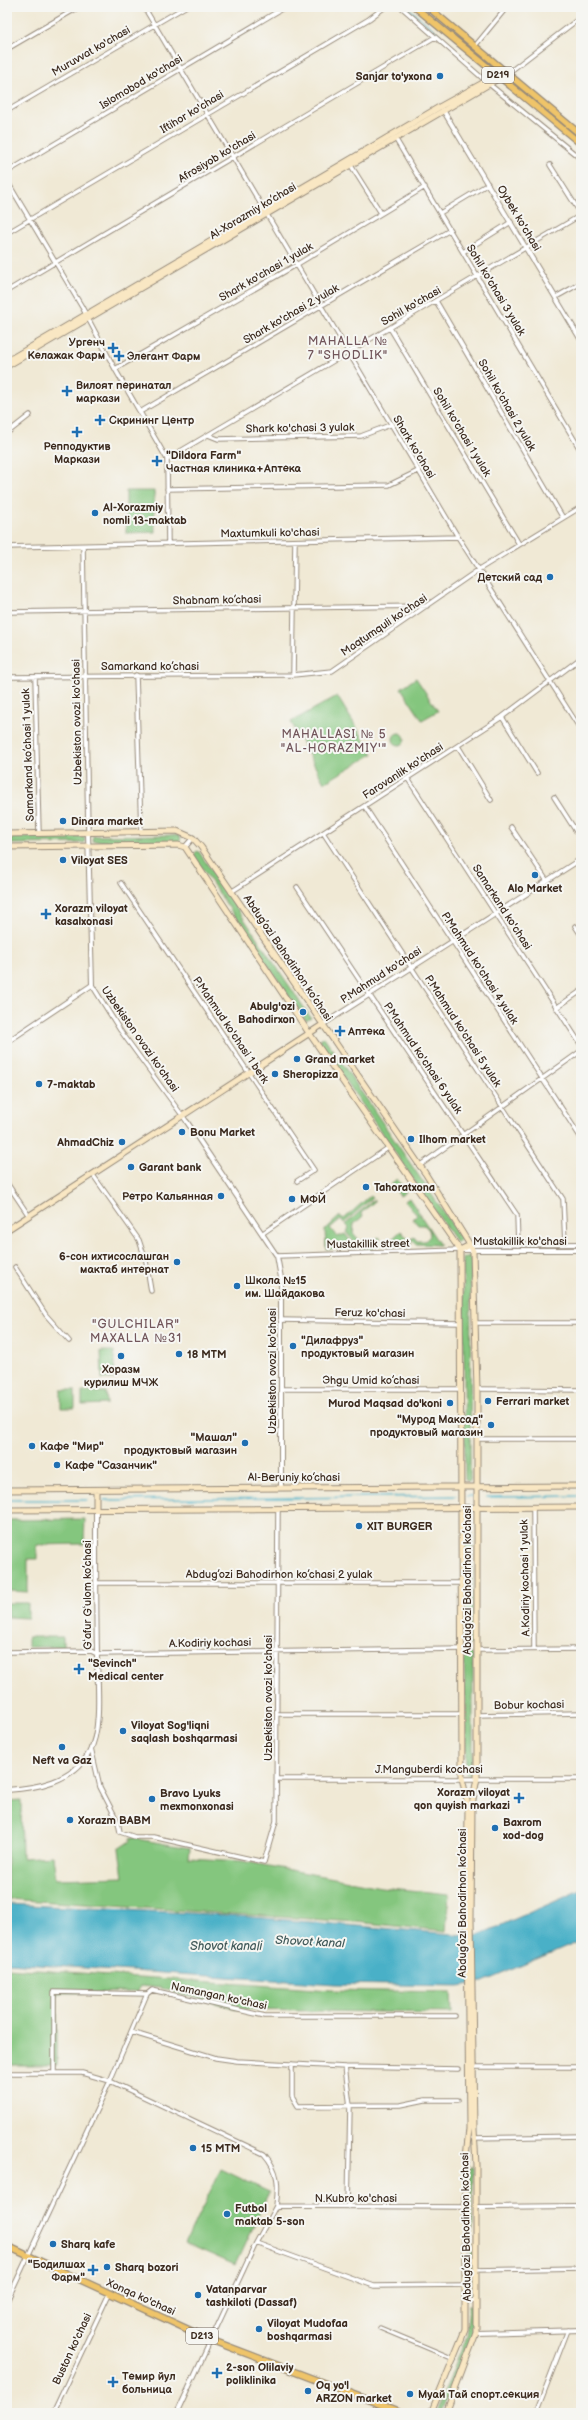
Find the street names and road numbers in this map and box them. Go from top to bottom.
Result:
street label: Muruvvat ko'chasi [49,23,133,79]
street label: Islomobod ko'chasi [97,52,185,112]
road number: D219 [482,67,514,83]
street label: Iftihor ko'chasi [158,88,226,136]
street label: Afrosiyob ko'chasi [176,129,258,185]
street label: Al-Xorazmiy ko’chasi [207,180,299,242]
street label: Oybek ko'chasi [494,183,544,253]
street label: Shark ko'chasi 1 yulak [217,240,316,304]
street label: Sohil ko'chasi 3 yulak [464,242,529,339]
street label: Shark ko'chasi 2 yulak [241,281,342,347]
street label: Sohil ko'chasi [379,284,443,328]
street label: Sohil ko'chasi 2 yulak [475,357,539,454]
street label: Sohil ko'chasi 1 yulak [430,385,494,479]
street label: Shark ko'chasi [390,413,438,481]
street label: Shark ko'chasi 3 yulak [246,421,355,435]
street label: Mаxtumkuli ko'chasi [220,526,320,540]
street label: Maqtumquli ko'chasi [338,591,430,659]
street label: Shabnam ko’chasi [173,593,261,607]
street label: Uzbekiston ovozi ko'chasi [69,659,85,785]
street label: Samarkand ko’chasi [101,660,199,673]
street label: Samarkand ko’chasi 1 yulak [19,688,37,822]
street label: Farovanlik ko'chasi [360,740,446,802]
street label: Samarkand ko'chasi [470,862,534,952]
street label: Abdug’ozi Bahodirhon ko’chasi [241,892,335,1024]
street label: P.Mahmud ko'chasi 4 yulak [439,909,522,1027]
street label: P.Mahmud ko'chasi [338,944,424,1006]
street label: P.Mahmud ko'chasi 5 yulak [422,973,504,1090]
street label: P.Mahmud ko'chasi 1 berk [190,974,272,1086]
street label: Uzbekiston ovozi ko'chasi [99,984,181,1094]
street label: P.Mahmud ko'chasi 6 yulak [381,1000,465,1117]
street label: Mustakillik ko'chasi [473,1235,567,1248]
street label: Mustakillik street [326,1237,410,1251]
street label: Feruz ko'chasi [334,1306,406,1320]
street label: Uzbekiston ovozi ko'chasi [266,1308,279,1434]
street label: Эhgu Umid ko’chasi [323,1374,419,1387]
street label: Al-Beruniy ko’chasi [248,1471,340,1484]
street label: Abdug’ozi Bahodirhon ko’chasi [461,1505,474,1655]
street label: A.Kodiriy kochasi 1 yulak [517,1519,533,1637]
street label: Gʻafur Gʻulom ko’chasi [81,1540,94,1650]
street label: Abdug’ozi Bahodirhon ko’chasi 2 yulak [186,1568,373,1581]
street label: Uzbekiston ovozi ko'chasi [262,1635,275,1761]
street label: A.Kodiriy kochasi [169,1636,251,1650]
street label: Bobur kochasi [494,1698,564,1712]
street label: J.Manguberdi kochasi [375,1763,483,1776]
street label: Abdug’ozi Bahodirhon ko’chasi [456,1828,469,1978]
street label: Namangan ko'chasi [170,1979,268,2013]
street label: Abdug’ozi Bahodirhon ko’chasi [458,2152,474,2302]
street label: N.Kubro ko'chasi [315,2192,397,2205]
street label: Xonqa ko'chasi [104,2276,177,2318]
street label: Buston ko'chasi [50,2311,94,2387]
road number: D213 [186,2328,218,2344]

